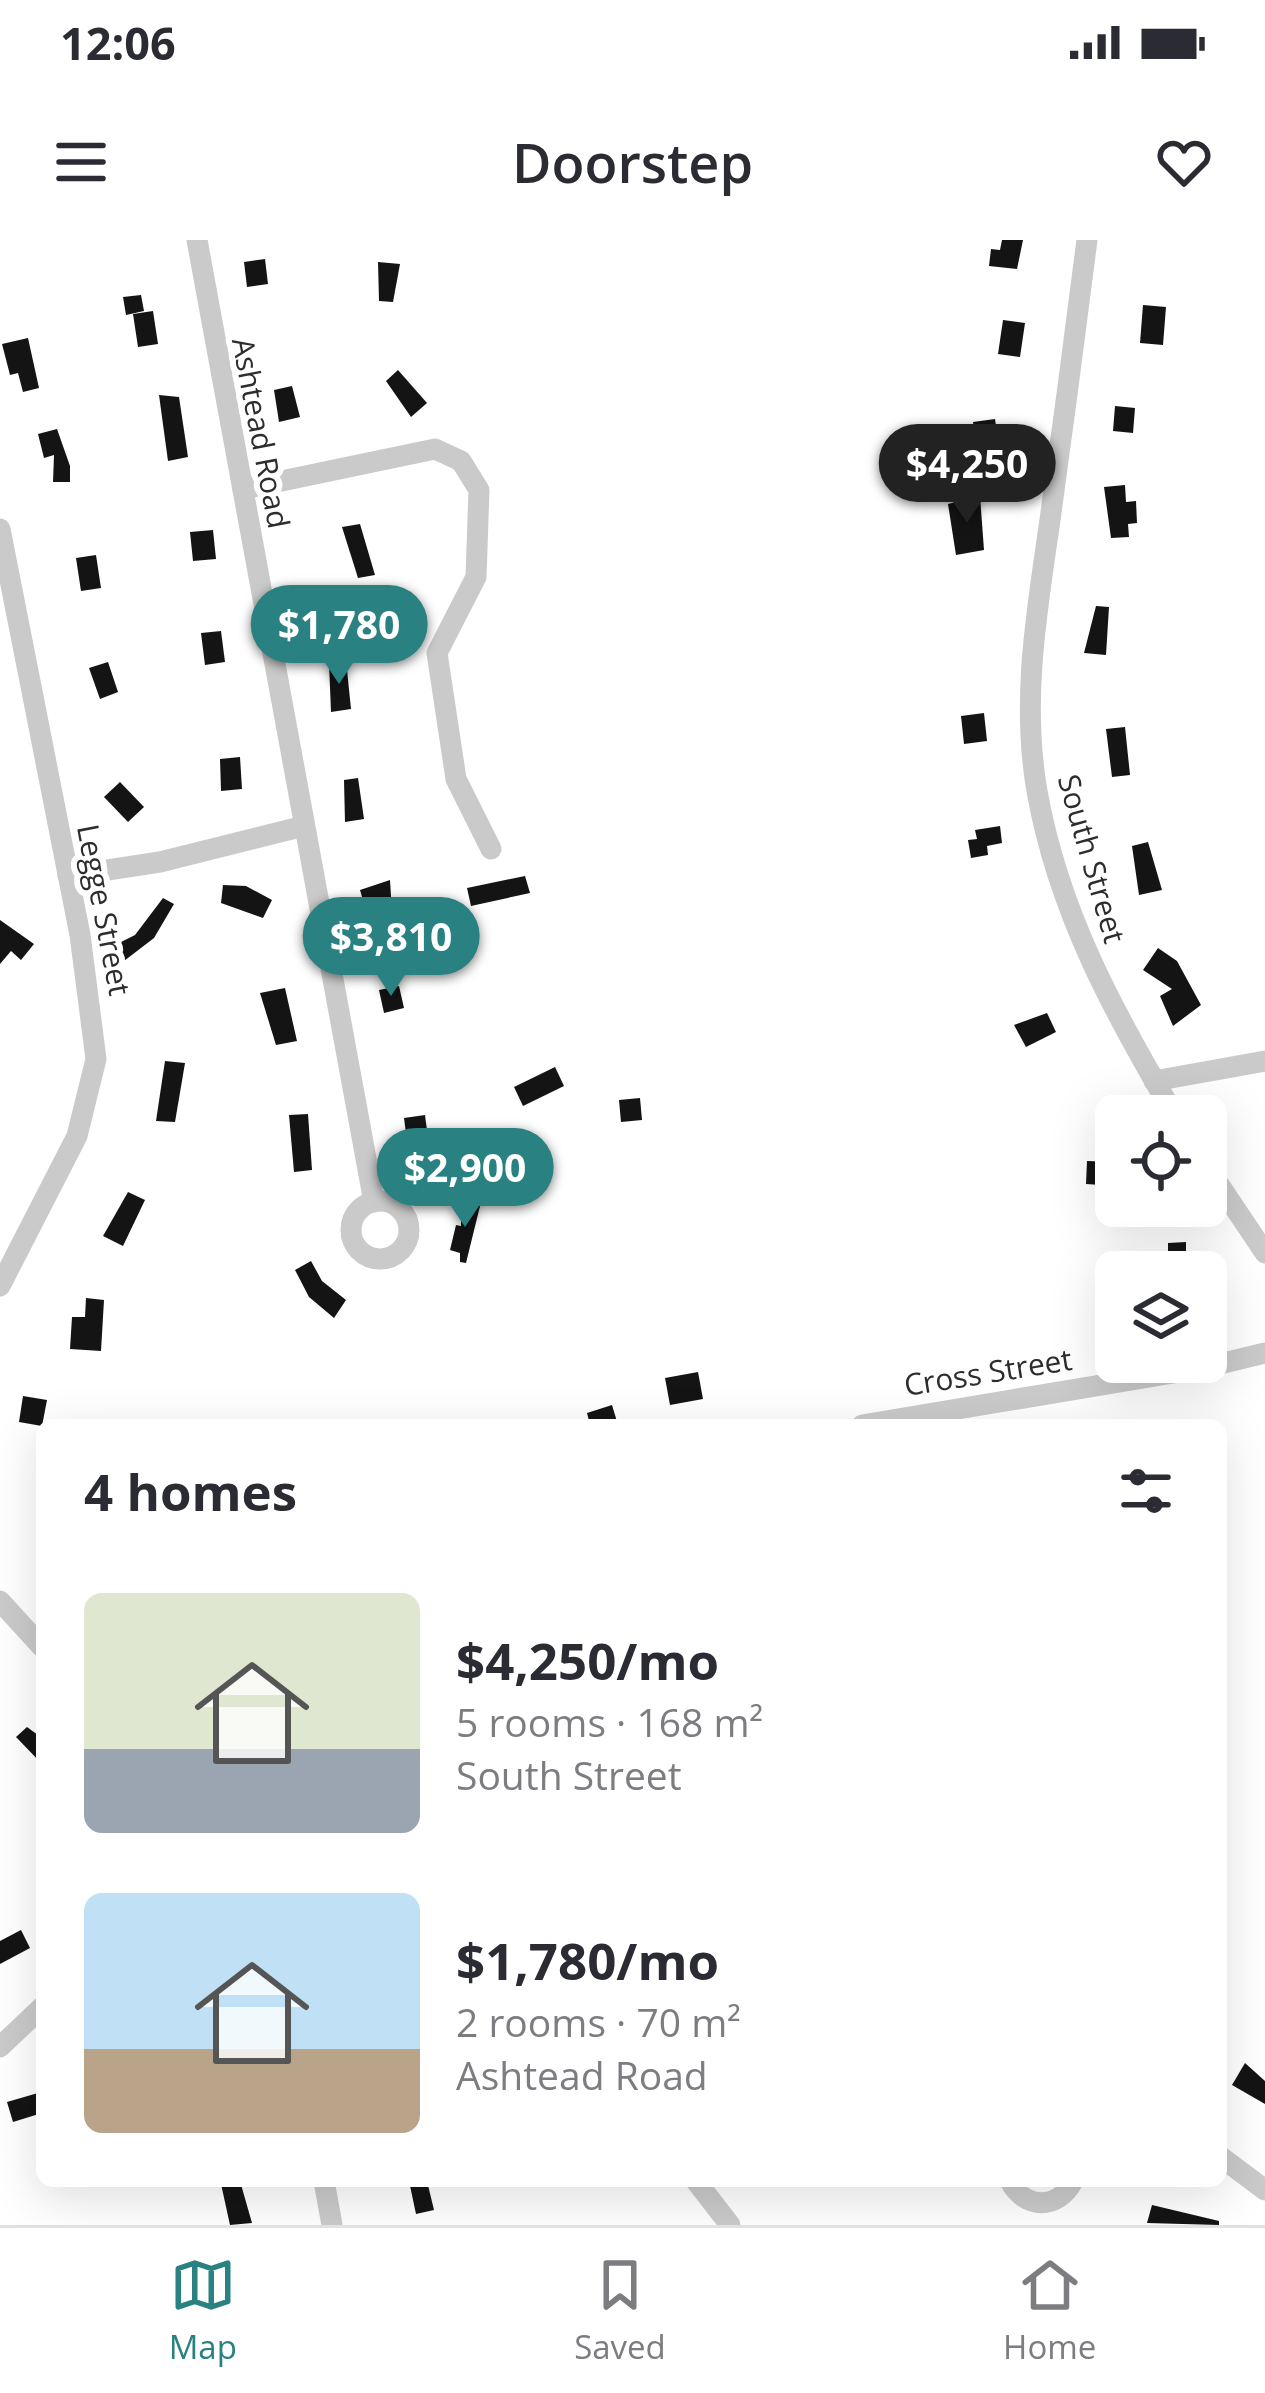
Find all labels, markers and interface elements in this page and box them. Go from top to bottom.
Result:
text: 12:06 [60,12,176,73]
text: Doorstep [512,125,753,199]
icon: menu [48,129,114,195]
icon: heart [1151,129,1217,195]
street label: Ashtead Road [223,334,300,532]
pin: $4,250 [869,424,1065,526]
text: $4,250 [906,436,1028,489]
pin: $1,780 [241,585,437,687]
text: $1,780 [278,597,400,650]
street label: South Street [1049,770,1136,948]
street label: Legge Street [68,821,141,999]
pin: $3,810 [293,897,489,999]
text: $3,810 [330,909,452,962]
map controls [1095,1095,1227,1383]
button: locate [1095,1095,1227,1227]
pin: $2,900 [367,1128,563,1230]
text: $2,900 [404,1140,526,1193]
button: layers [1095,1251,1227,1383]
street label: Cross Street [901,1338,1075,1405]
text: 4 homes [84,1456,297,1526]
icon: filters [1113,1458,1179,1524]
text: $4,250/mo [456,1625,719,1695]
icon: home [180,1641,324,1785]
text: 5 rooms · 168 m² [456,1695,763,1748]
text: South Street [456,1748,682,1801]
text: $1,780/mo [456,1925,719,1995]
icon: home [180,1941,324,2085]
text: 2 rooms · 70 m² [456,1995,741,2048]
text: Ashtead Road [456,2048,708,2101]
tab: Map [169,2252,237,2369]
tab: Saved [574,2252,666,2369]
tab: Home [1003,2252,1096,2369]

